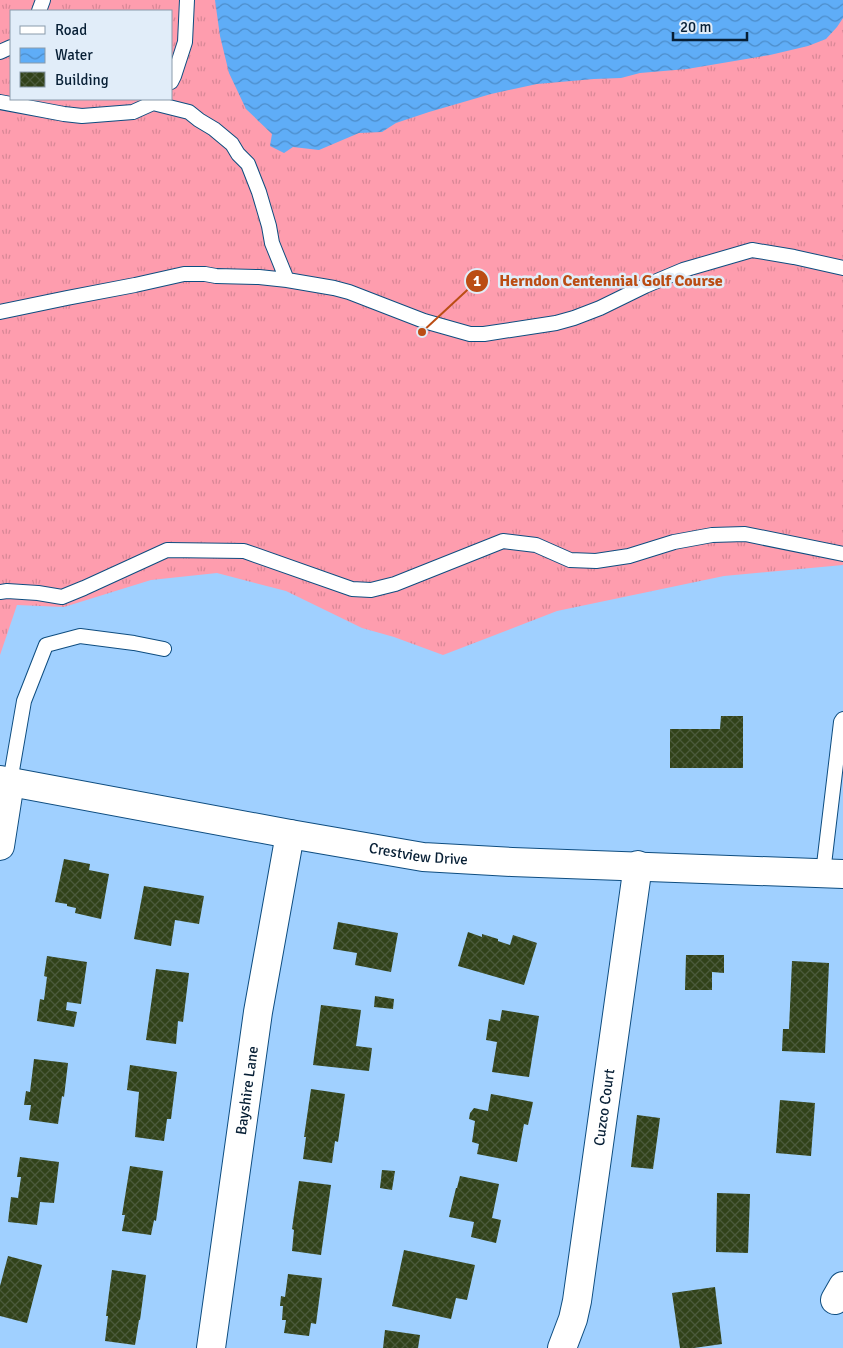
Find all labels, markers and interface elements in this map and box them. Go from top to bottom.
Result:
legend [10,10,172,100]
scale bar [673,10,747,42]
text: 20 m [680,18,711,36]
text: Road [55,21,87,39]
text: Water [55,46,93,64]
text: Building [55,71,109,89]
callout: Herndon Centennial Golf Course [464,265,733,296]
text: Herndon Centennial Golf Course [499,271,723,291]
text: 1 [473,272,481,290]
street label: Crestview Drive [368,839,468,869]
street label: Bayshire Lane [232,1045,262,1136]
street label: Cuzco Court [590,1068,618,1147]

